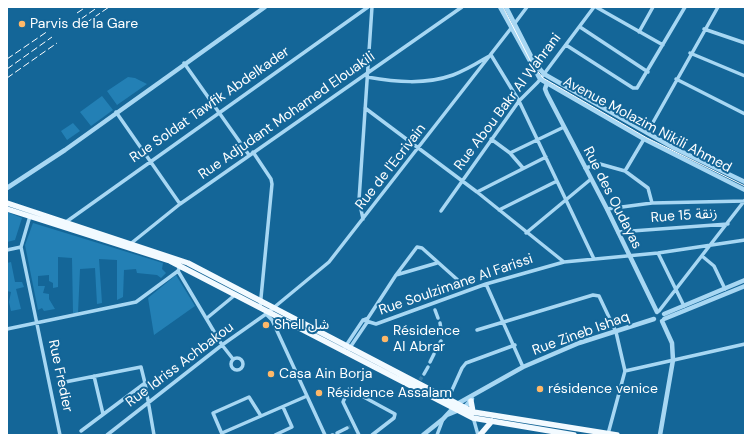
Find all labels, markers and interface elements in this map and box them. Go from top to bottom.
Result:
place label: Parvis de la Gare [30,16,138,32]
marker: Parvis de la Gare [17,19,27,29]
street label: Rue Abou Bakr Al Wahrani [451,30,565,174]
street label: Rue Soldat Tawfik Abdelkader [127,43,293,167]
street label: Rue Adjudant Mohamed Elouakili [196,49,378,183]
street label: Avenue Molazim Nikili Ahmed [560,73,734,177]
street label: Rue de l'Ecrivain [352,121,430,213]
street label: Rue des Oudayas [579,144,645,252]
street label: Rue 15 زنقة [650,205,718,227]
street label: Rue Soulzimane Al Farissi [377,251,535,319]
street label: Rue Zineb Ishaq [530,309,632,359]
place label: Shell شل [274,317,329,333]
street label: Rue Idriss Achbakou [123,319,237,411]
marker: Shell شل [261,320,271,330]
place label: Résidence Al Abrar [393,323,460,356]
marker: Résidence Al Abrar [380,334,390,344]
street label: Rue Fredier [44,338,76,414]
place label: Casa Ain Borja [279,366,372,382]
marker: Casa Ain Borja [266,369,276,379]
place label: résidence venice [548,381,658,397]
marker: résidence venice [535,384,545,394]
place label: Résidence Assalam [327,385,452,401]
marker: Résidence Assalam [314,388,324,398]

